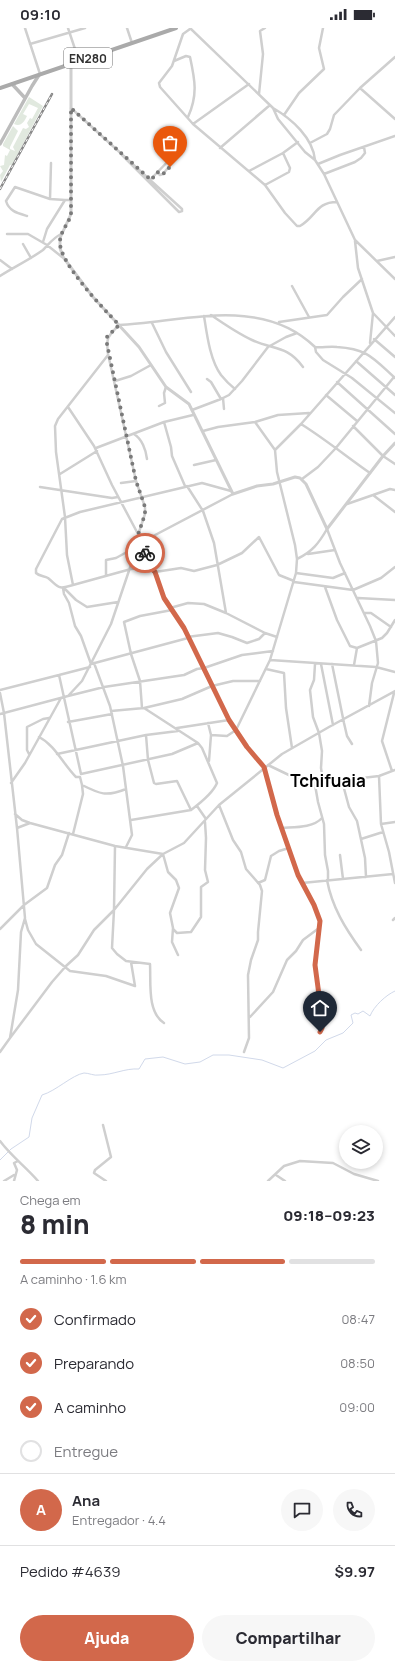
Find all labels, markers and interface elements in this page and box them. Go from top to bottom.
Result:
text: 09:10 [20,4,61,25]
road number: EN280 [64,48,112,68]
pin [153,126,187,167]
icon: bag [159,132,181,154]
courier [125,533,165,573]
icon: bike [134,542,156,564]
district label: Tchifuaia [290,769,366,792]
pin [303,991,337,1032]
icon: home [309,997,331,1019]
map controls [339,1125,383,1169]
button: layers [339,1125,383,1169]
text: Chega em [20,1191,81,1209]
text: 09:18–09:23 [283,1205,375,1226]
text: 8 min [20,1206,89,1242]
text: A caminho · 1.6 km [20,1270,127,1288]
icon: check [20,1308,42,1330]
text: Confirmado [54,1309,136,1330]
text: 08:47 [341,1310,375,1328]
icon: check [20,1352,42,1374]
text: Preparando [54,1353,134,1374]
text: 08:50 [340,1354,375,1372]
icon: check [20,1396,42,1418]
text: A caminho [54,1397,126,1418]
text: 09:00 [339,1398,375,1416]
text: Entregue [54,1441,118,1462]
button: chat [281,1489,323,1531]
button: phone [333,1489,375,1531]
text: Ana [72,1490,100,1511]
text: A [36,1499,46,1520]
text: Entregador · 4.4 [72,1511,166,1529]
text: Pedido #4639 [20,1561,121,1582]
text: $9.97 [335,1561,375,1582]
button: Ajuda [20,1615,194,1661]
button: Compartilhar [202,1615,375,1661]

